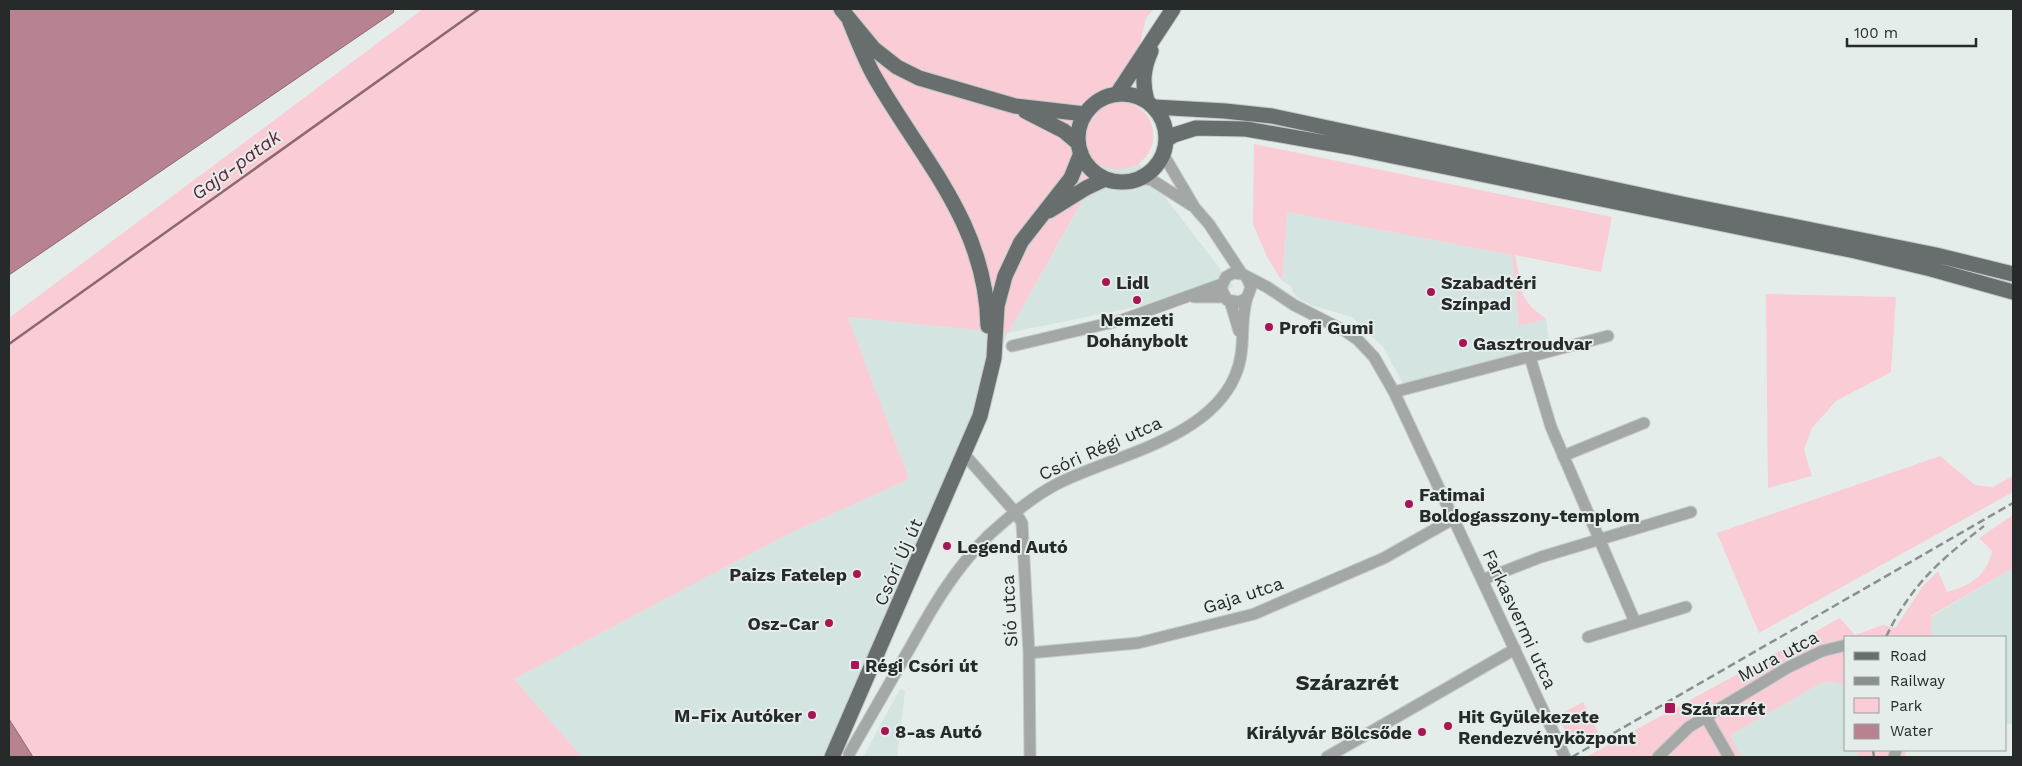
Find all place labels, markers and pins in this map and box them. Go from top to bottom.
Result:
place label: Lidl [1116,272,1149,293]
place label: Szabadtéri Színpad [1441,272,1536,314]
marker: Lidl [1100,276,1112,288]
marker: Szabadtéri Színpad [1425,286,1437,298]
marker: Nemzeti Dohánybolt [1131,294,1143,306]
place label: Nemzeti Dohánybolt [1086,309,1188,351]
place label: Profi Gumi [1279,317,1374,338]
marker: Profi Gumi [1263,321,1275,333]
place label: Gasztroudvar [1473,333,1592,354]
marker: Gasztroudvar [1457,337,1469,349]
place label: Fatimai Boldogasszony-templom [1419,484,1640,526]
marker: Fatimai Boldogasszony-templom [1403,498,1415,510]
place label: Legend Autó [957,536,1068,557]
marker: Legend Autó [941,540,953,552]
place label: Paizs Fatelep [729,564,847,585]
marker: Paizs Fatelep [851,568,863,580]
place label: Osz-Car [747,613,819,634]
marker: Osz-Car [823,617,835,629]
place label: Régi Csóri út [865,655,978,676]
marker: Régi Csóri út [849,659,861,671]
place label: Szárazrét [1681,698,1766,719]
marker: Szárazrét [1663,701,1677,715]
place label: M-Fix Autóker [674,705,802,726]
place label: Hit Gyülekezete Rendezvényközpont [1458,706,1636,748]
marker: M-Fix Autóker [806,709,818,721]
marker: Hit Gyülekezete Rendezvényközpont [1442,720,1454,732]
place label: 8-as Autó [895,721,982,742]
place label: Királyvár Bölcsőde [1246,722,1412,743]
marker: 8-as Autó [879,725,891,737]
marker: Királyvár Bölcsőde [1416,726,1428,738]

